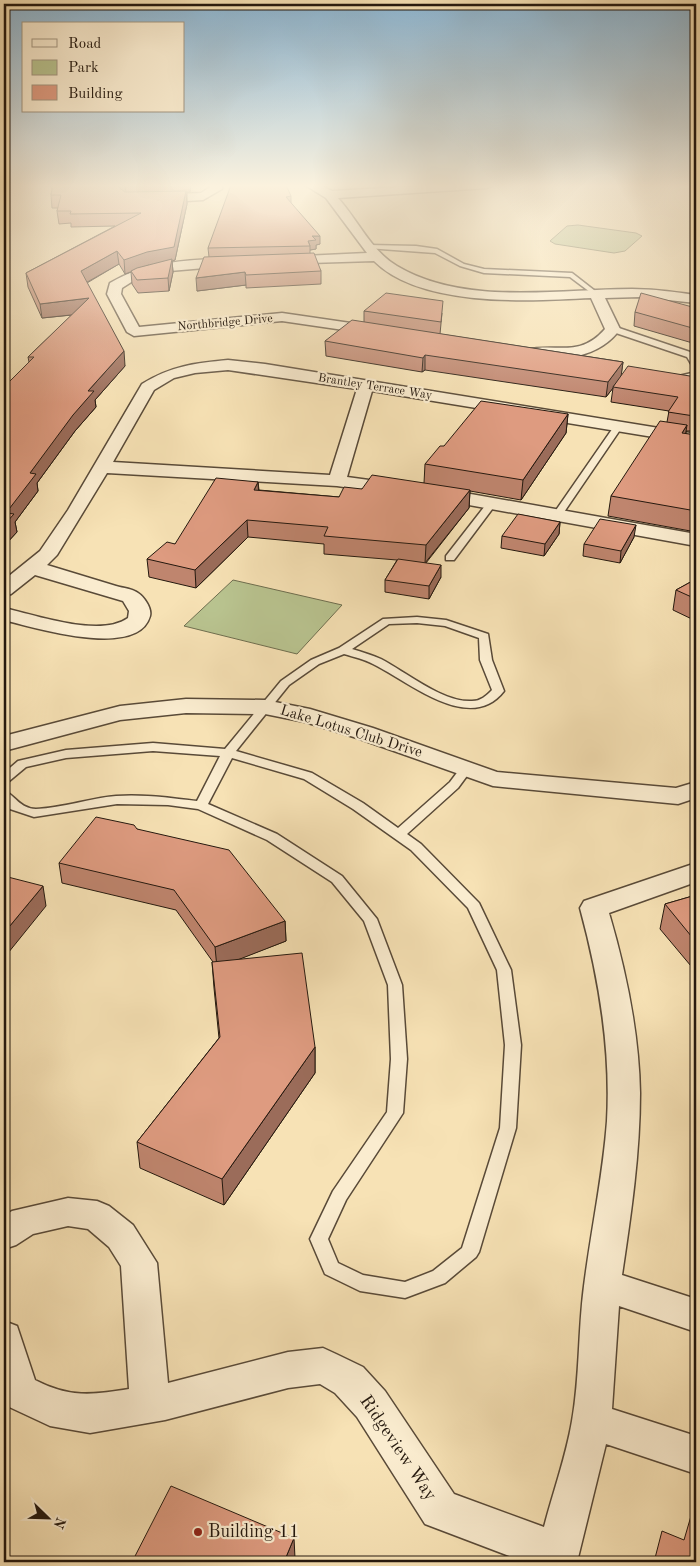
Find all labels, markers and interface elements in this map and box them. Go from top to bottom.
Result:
legend [22,22,185,112]
text: Road [68,37,102,52]
text: Park [68,61,99,76]
text: Building [68,87,123,102]
street label: Northbridge Drive [177,313,274,333]
street label: Brantley Terrace Way [317,372,434,402]
street label: Lake Lotus Club Drive [278,703,424,761]
street label: Ridgeview Way [356,1392,440,1504]
north arrow [22,1494,72,1544]
text: N [50,1515,68,1531]
place label: Building 11 [208,1523,299,1541]
marker: Building 11 [192,1526,204,1538]

